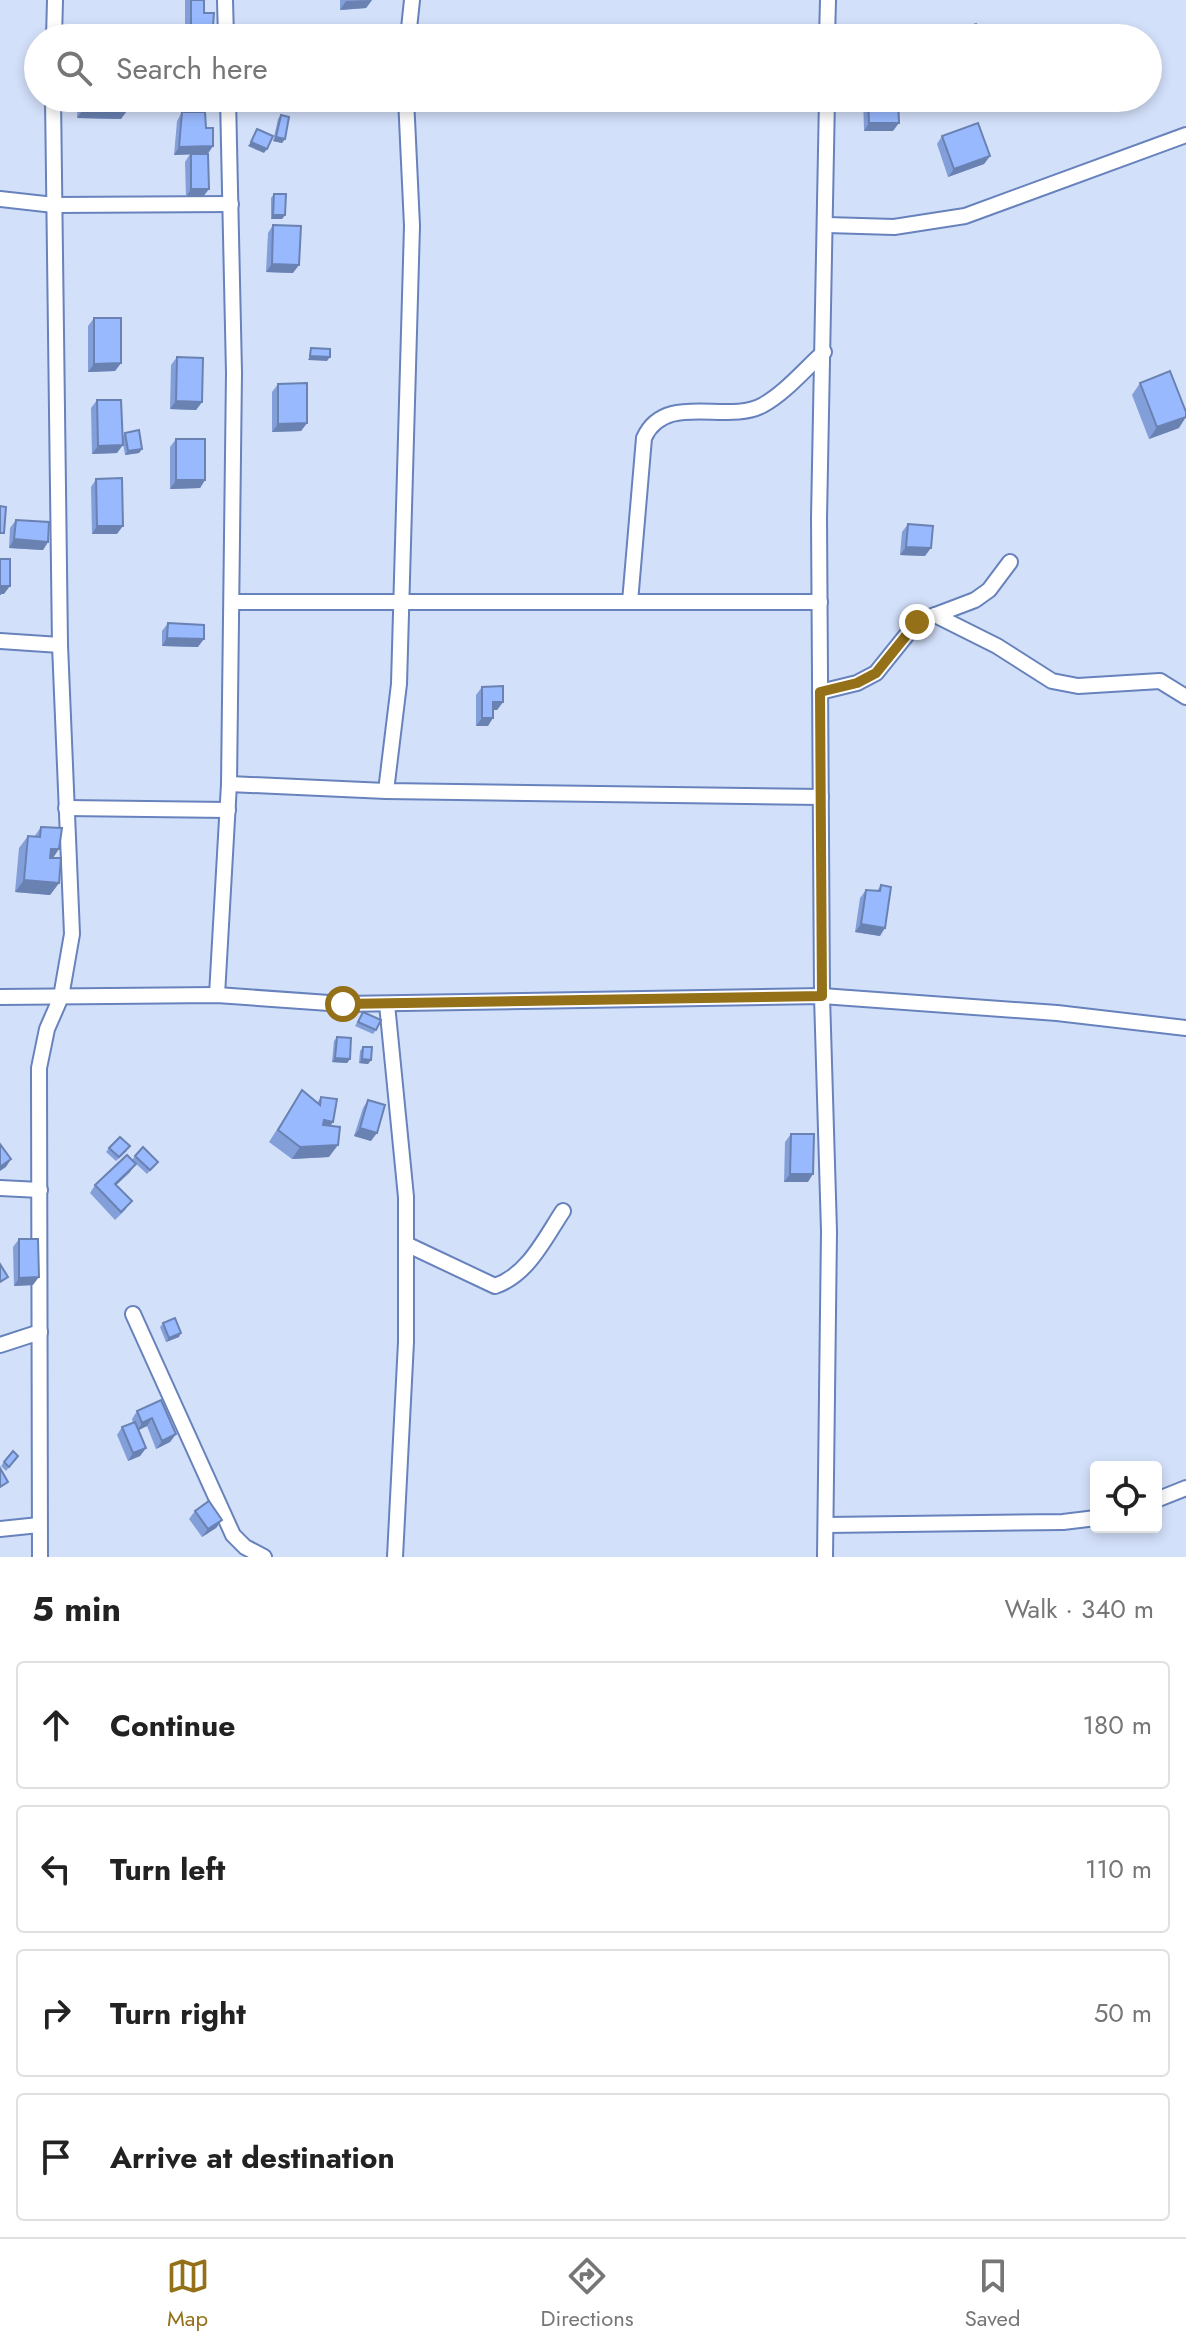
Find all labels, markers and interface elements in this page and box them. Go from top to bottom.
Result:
search box [24,24,1162,112]
icon: search [52,46,96,90]
text: Search here [116,47,268,90]
route end [899,604,935,640]
route start [325,986,361,1022]
map controls [1090,1461,1162,1533]
button: locate [1090,1461,1162,1533]
text: 5 min [32,1585,121,1634]
text: Walk · 340 m [1004,1590,1154,1628]
icon: ahead [34,1703,78,1747]
text: Continue [110,1704,236,1747]
text: 180 m [1082,1706,1152,1744]
icon: left [34,1847,78,1891]
text: Turn left [110,1848,225,1891]
text: 110 m [1085,1850,1152,1888]
icon: right [34,1991,78,2035]
text: Turn right [110,1992,246,2035]
text: 50 m [1094,1994,1152,2032]
icon: arrive [34,2135,78,2179]
text: Arrive at destination [110,2136,395,2179]
tab: Map [166,2254,210,2334]
tab: Directions [541,2254,634,2334]
tab: Saved [965,2254,1020,2334]

